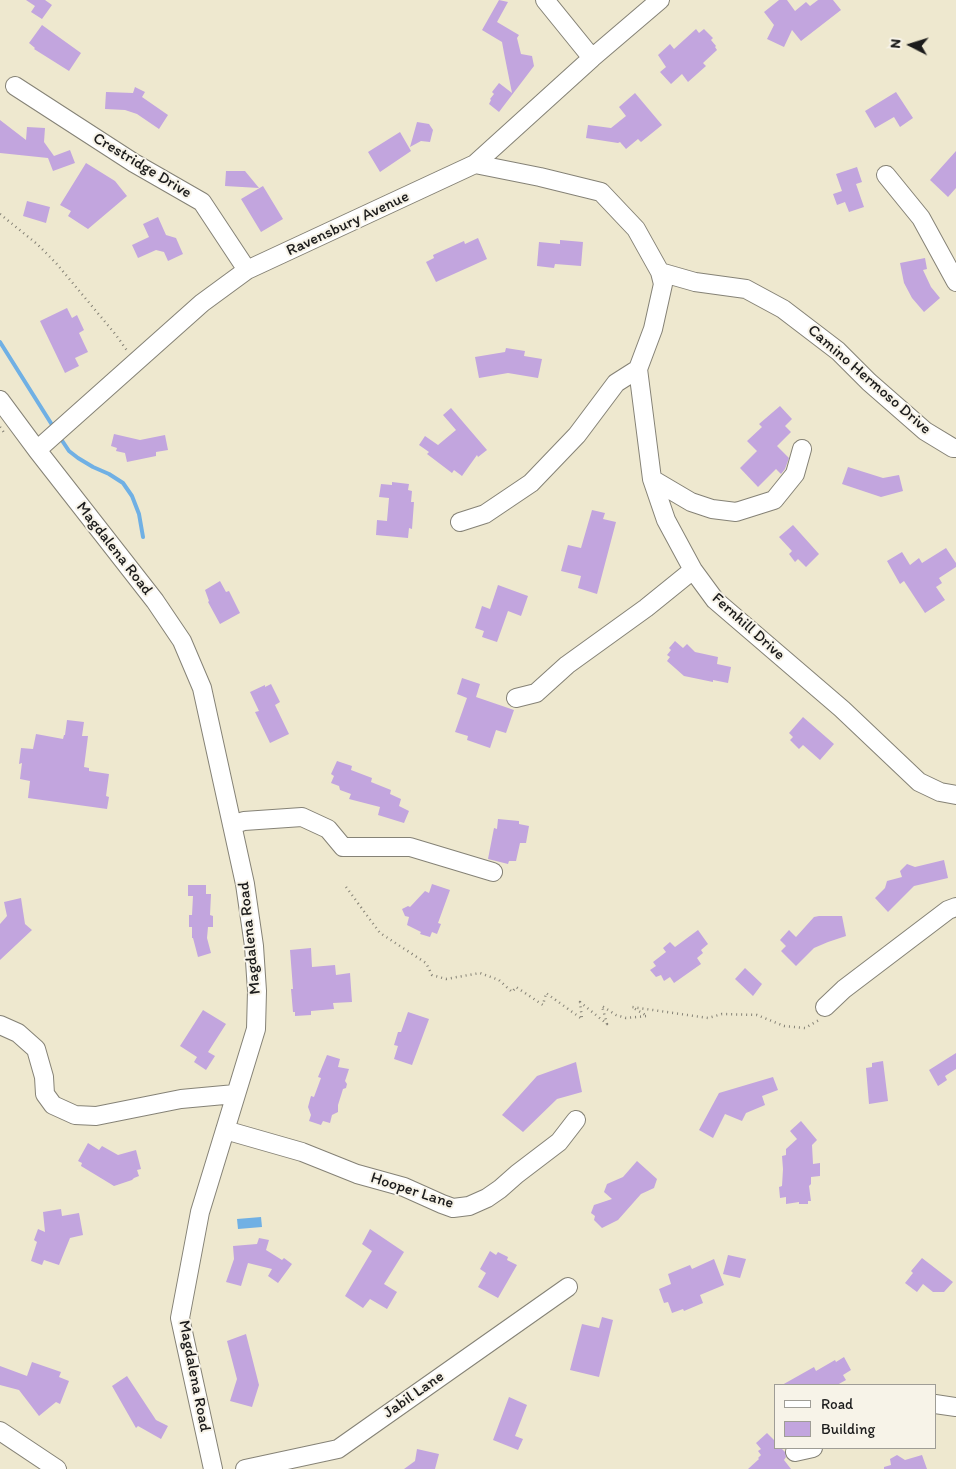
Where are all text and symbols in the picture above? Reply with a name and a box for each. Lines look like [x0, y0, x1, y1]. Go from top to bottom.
north arrow [886, 20, 936, 70]
text: N [887, 38, 904, 49]
street label: Crestridge Drive [89, 129, 195, 203]
street label: Ravensbury Avenue [284, 187, 412, 261]
street label: Camino Hermoso Drive [803, 321, 935, 439]
street label: Magdalena Road [72, 498, 156, 600]
street label: Fernhill Drive [708, 589, 788, 665]
street label: Magdalena Road [235, 881, 265, 995]
street label: Hooper Lane [368, 1169, 456, 1213]
street label: Magdalena Road [174, 1319, 214, 1433]
street label: Jabil Lane [380, 1367, 448, 1423]
legend [774, 1384, 936, 1449]
text: Road [821, 1395, 853, 1413]
text: Building [821, 1420, 875, 1438]

